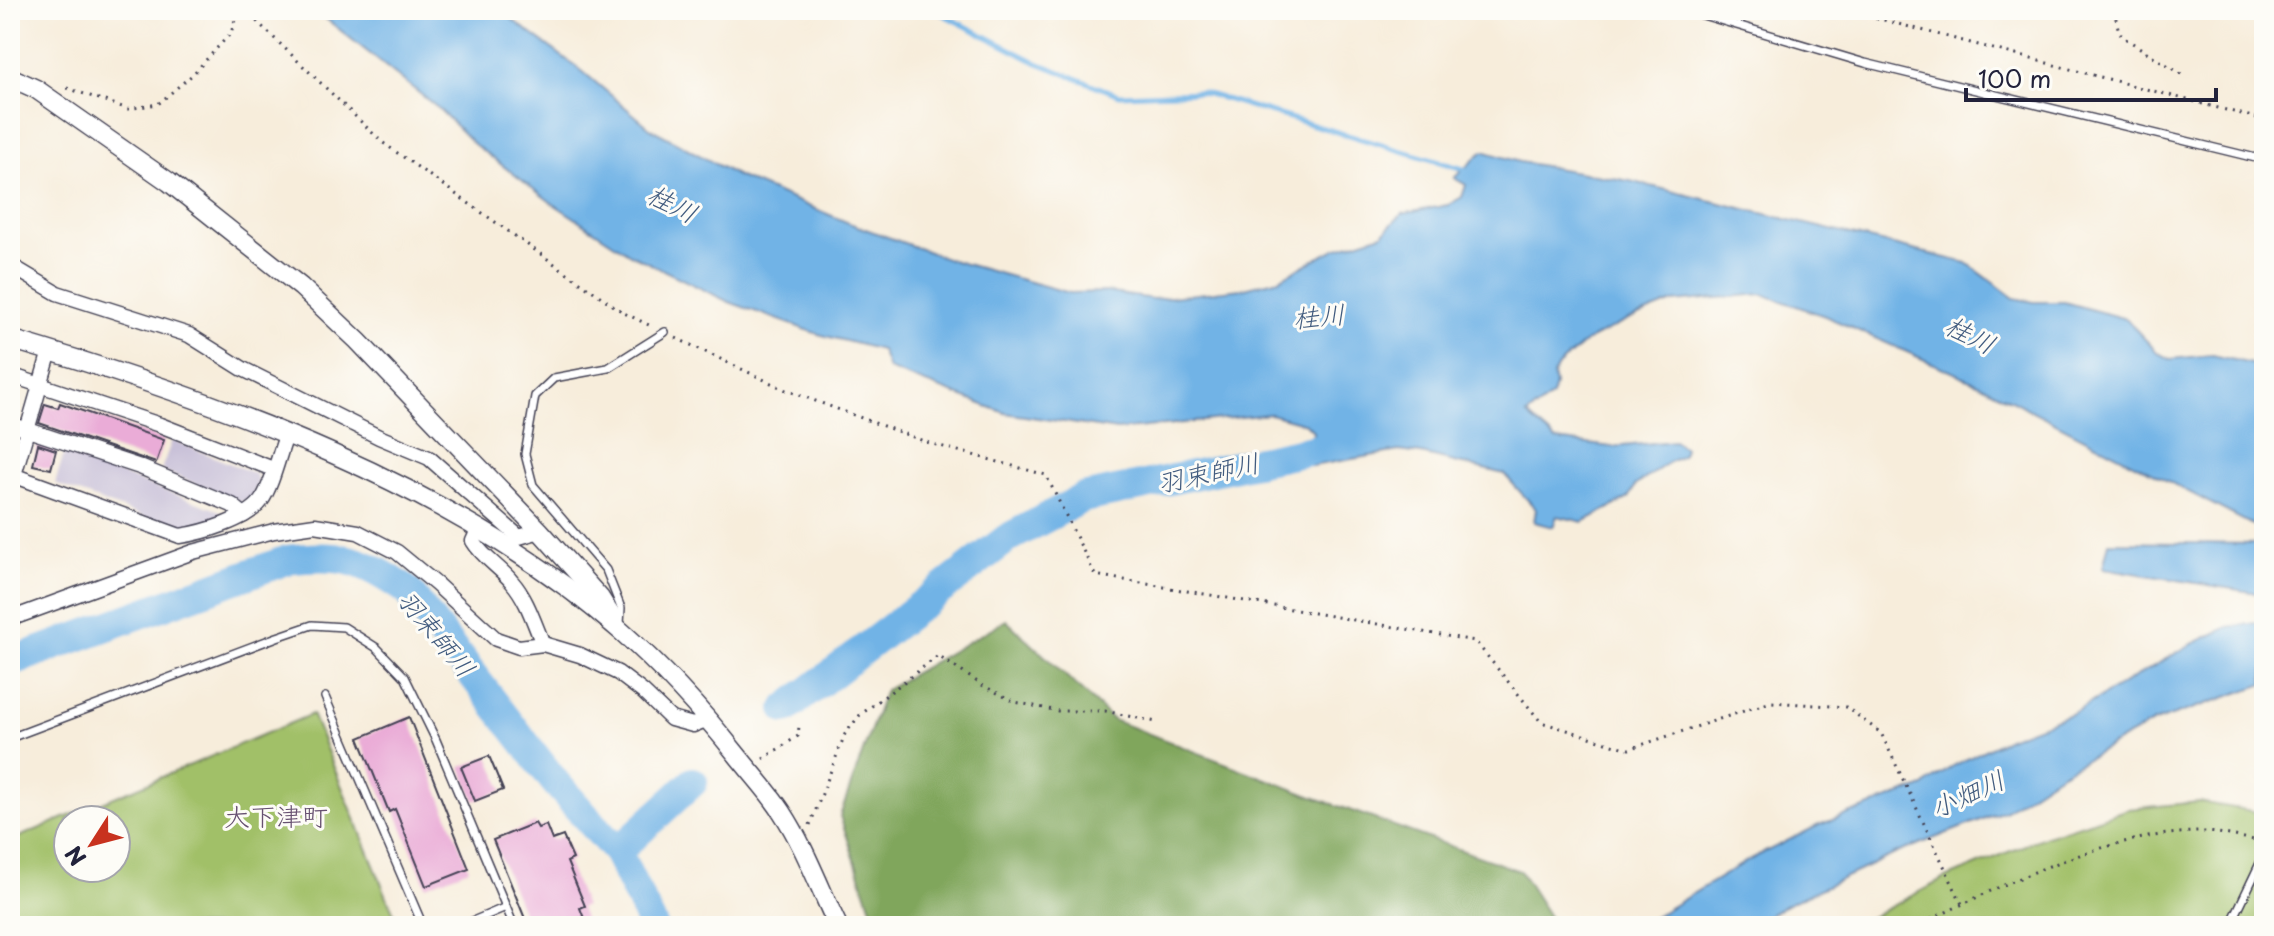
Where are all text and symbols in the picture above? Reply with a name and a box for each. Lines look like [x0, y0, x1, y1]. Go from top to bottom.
scale bar [1966, 52, 2216, 102]
text: 100 m [1978, 60, 2051, 96]
water label: 桂川 [641, 174, 705, 232]
water label: 桂川 [1291, 293, 1347, 337]
water label: 桂川 [1939, 305, 2003, 363]
water label: 羽束師川 [1153, 442, 1263, 502]
water label: 羽束師川 [389, 581, 485, 685]
water label: 小畑川 [1923, 759, 2011, 827]
district label: 大下津町 [224, 796, 328, 835]
north arrow [52, 804, 132, 884]
text: N [56, 840, 93, 873]

